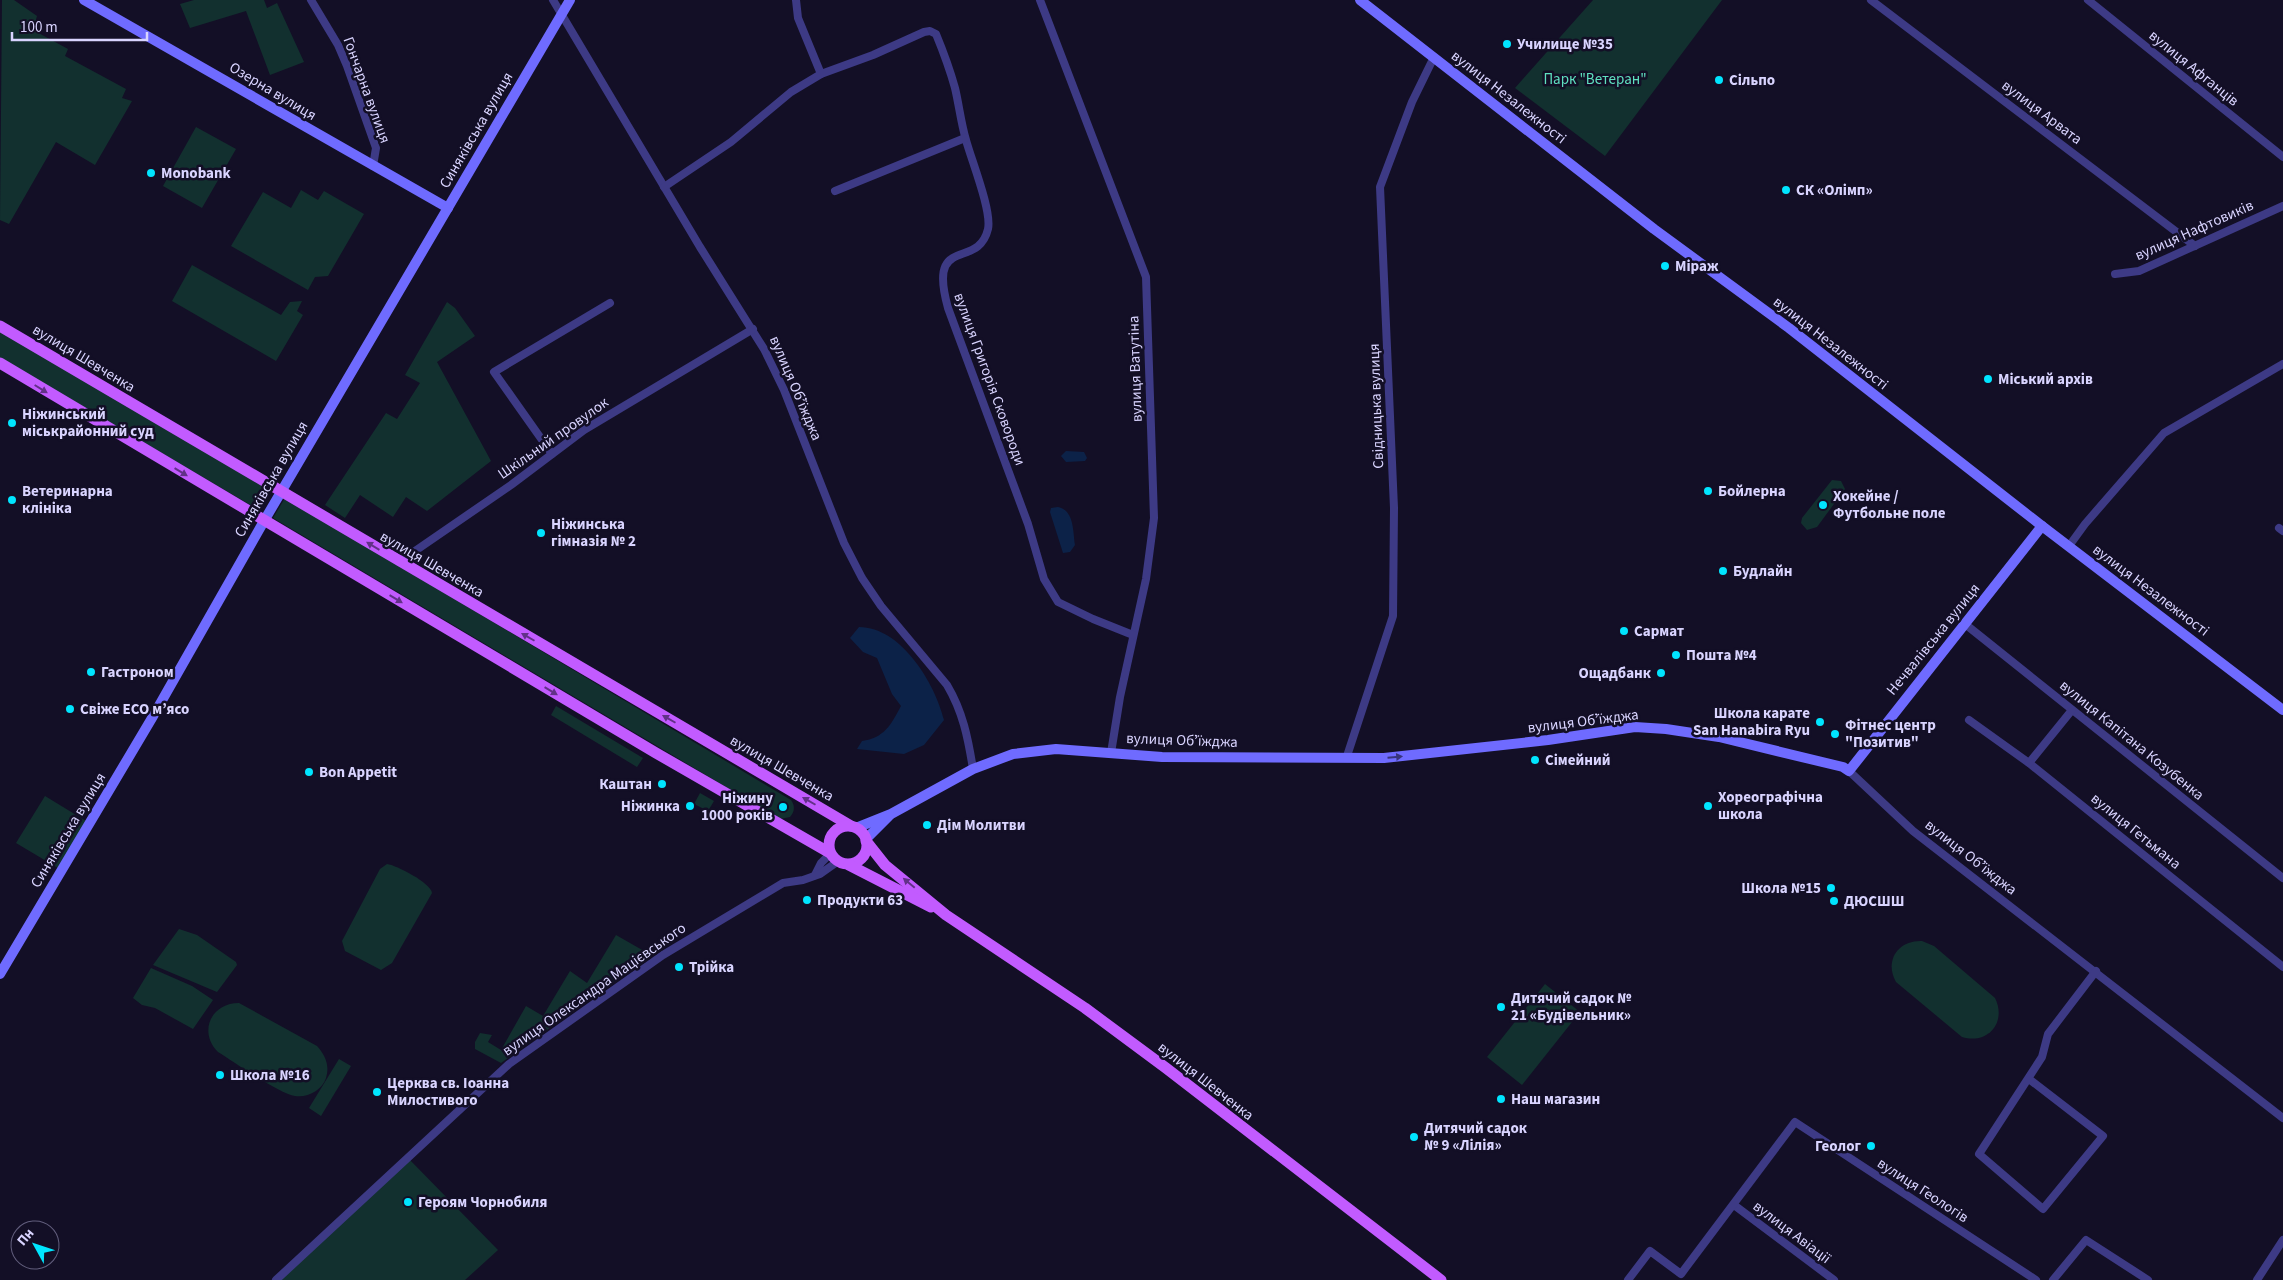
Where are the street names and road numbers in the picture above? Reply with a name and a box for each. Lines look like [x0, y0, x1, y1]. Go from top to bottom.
street label: вулиця Афганців [2144, 25, 2244, 112]
street label: Гончарна вулиця [338, 34, 396, 146]
street label: вулиця Незалежності [1447, 46, 1571, 149]
street label: Озерна вулиця [225, 57, 320, 126]
street label: Синяківська вулиця [435, 68, 518, 192]
street label: вулиця Арвата [1997, 75, 2086, 150]
street label: вулиця Нафтовиків [2132, 195, 2257, 266]
street label: вулиця Григорія Сковороди [948, 290, 1031, 468]
street label: вулиця Незалежності [1769, 292, 1893, 395]
street label: вулиця Ватутіна [1123, 315, 1148, 423]
street label: вулиця Шевченка [28, 319, 139, 397]
street label: вулиця Обʼїжджа [764, 333, 827, 444]
street label: Свідницька вулиця [1364, 343, 1389, 469]
street label: Шкільний провулок [494, 392, 613, 484]
street label: Синяківська вулиця [230, 417, 313, 541]
street label: вулиця Шевченка [376, 526, 487, 603]
street label: вулиця Незалежності [2088, 540, 2213, 641]
street label: Нечвалівська вулиця [1882, 579, 1985, 700]
street label: вулиця Капітана Козубенка [2055, 675, 2208, 805]
street label: вулиця Обʼїжджа [1526, 704, 1640, 739]
street label: вулиця Обʼїжджа [1126, 728, 1238, 753]
street label: вулиця Шевченка [726, 730, 837, 807]
street label: Синяківська вулиця [26, 769, 111, 892]
street label: вулиця Гетьмана [2086, 788, 2185, 874]
street label: вулиця Обʼїжджа [1920, 815, 2021, 900]
street label: вулиця Олександра Мацієвського [498, 918, 690, 1061]
street label: вулиця Шевченка [1153, 1037, 1258, 1126]
street label: вулиця Геологів [1873, 1153, 1973, 1228]
street label: вулиця Авіації [1748, 1196, 1835, 1269]

